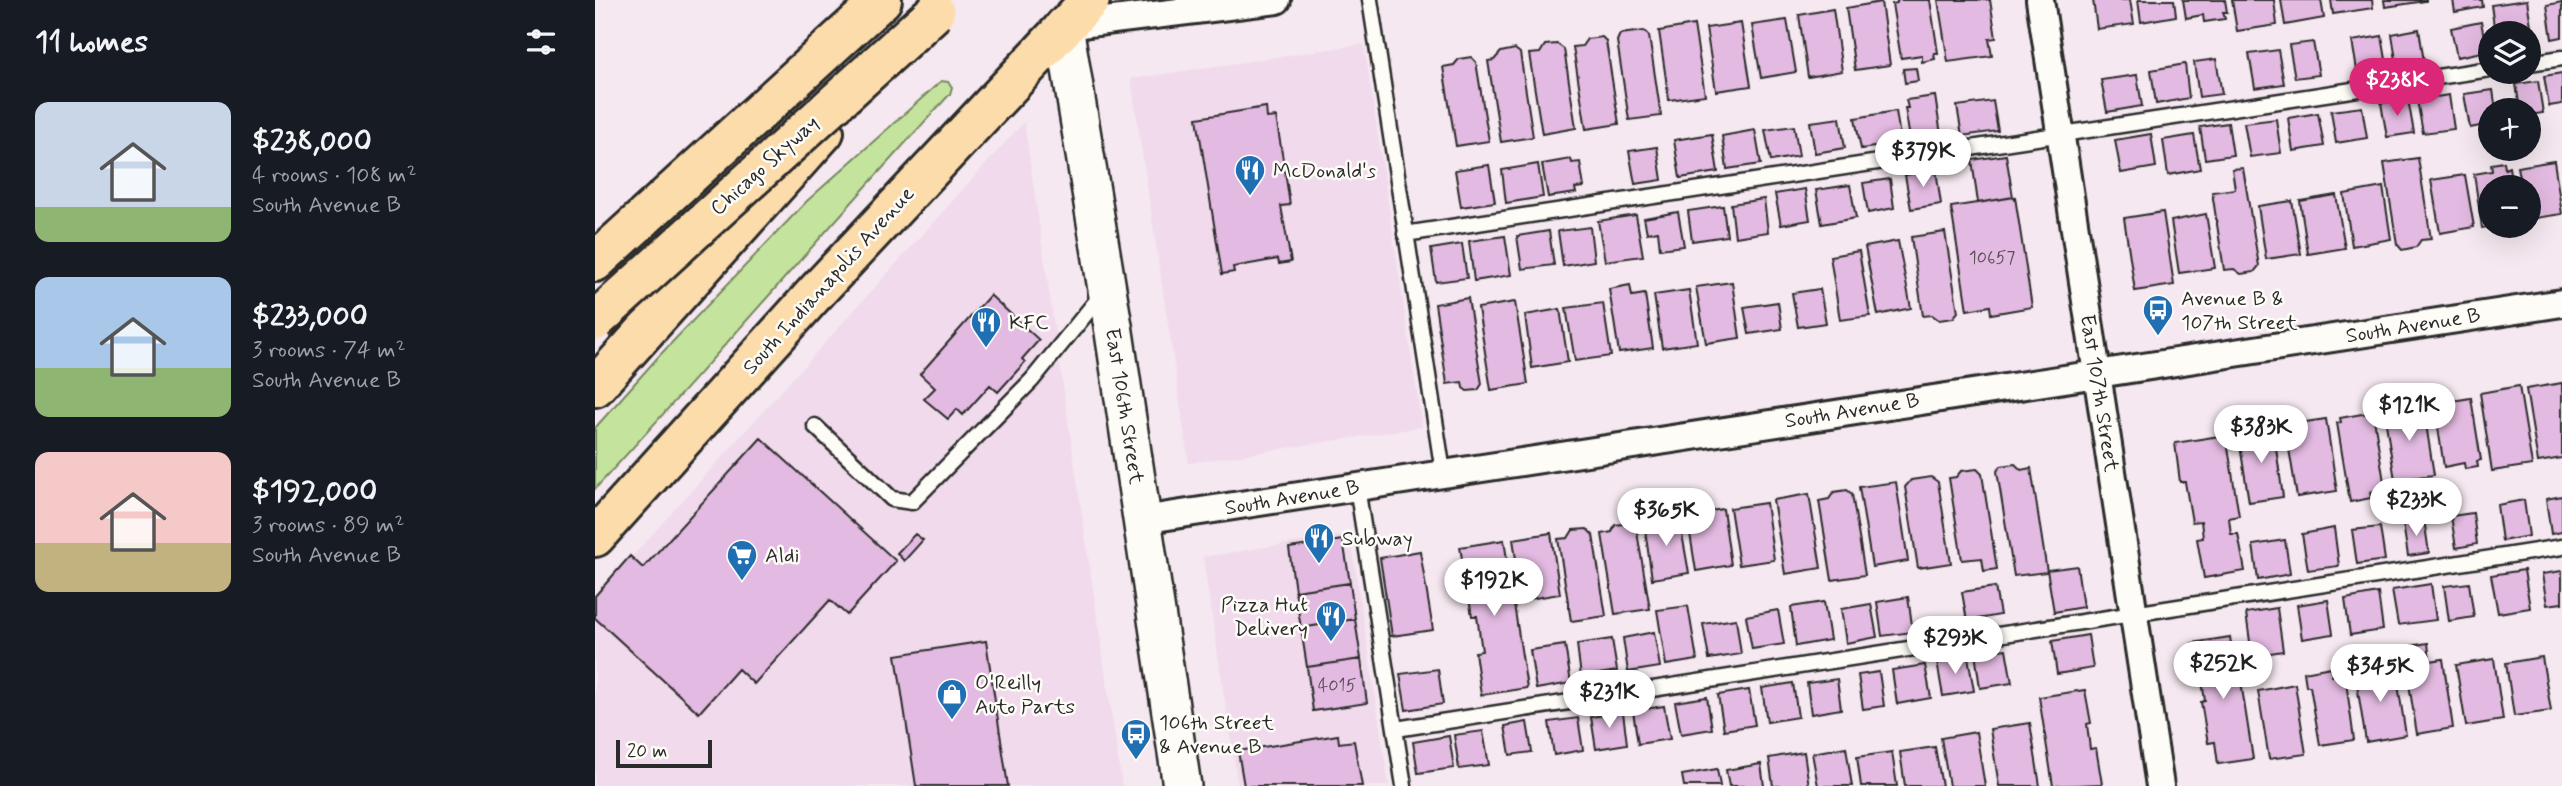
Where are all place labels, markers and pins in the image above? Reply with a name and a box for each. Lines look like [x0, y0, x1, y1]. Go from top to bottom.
pin: $238K [2348, 58, 2446, 118]
pin: $379K [1874, 130, 1972, 189]
restaurant icon: McDonald's [1233, 153, 1267, 197]
place label: McDonald's [1273, 157, 1376, 185]
place label: Avenue B & 107th Street [2181, 285, 2298, 337]
bus stop icon: Avenue B & 107th Street [2141, 293, 2175, 337]
restaurant icon: KFC [969, 305, 1003, 349]
place label: KFC [1009, 309, 1049, 337]
pin: $121K [2360, 384, 2458, 443]
pin: $383K [2212, 406, 2310, 465]
pin: $233K [2367, 478, 2465, 538]
pin: $365K [1617, 489, 1715, 548]
restaurant icon: Subway [1302, 521, 1336, 565]
place label: Subway [1342, 525, 1413, 553]
supermarket icon: Aldi [725, 538, 759, 582]
place label: Aldi [765, 542, 799, 570]
pin: $192K [1445, 558, 1543, 618]
place label: Pizza Hut Delivery [1221, 591, 1308, 643]
restaurant icon: Pizza Hut Delivery [1314, 599, 1348, 643]
pin: $293K [1906, 616, 2004, 676]
pin: $252K [2174, 642, 2272, 701]
pin: $345K [2331, 644, 2429, 704]
place label: O'Reilly Auto Parts [975, 669, 1075, 721]
pin: $231K [1560, 670, 1658, 730]
shop icon: O'Reilly Auto Parts [935, 677, 969, 721]
place label: 106th Street & Avenue B [1159, 709, 1274, 761]
bus stop icon: 106th Street & Avenue B [1119, 717, 1153, 761]

